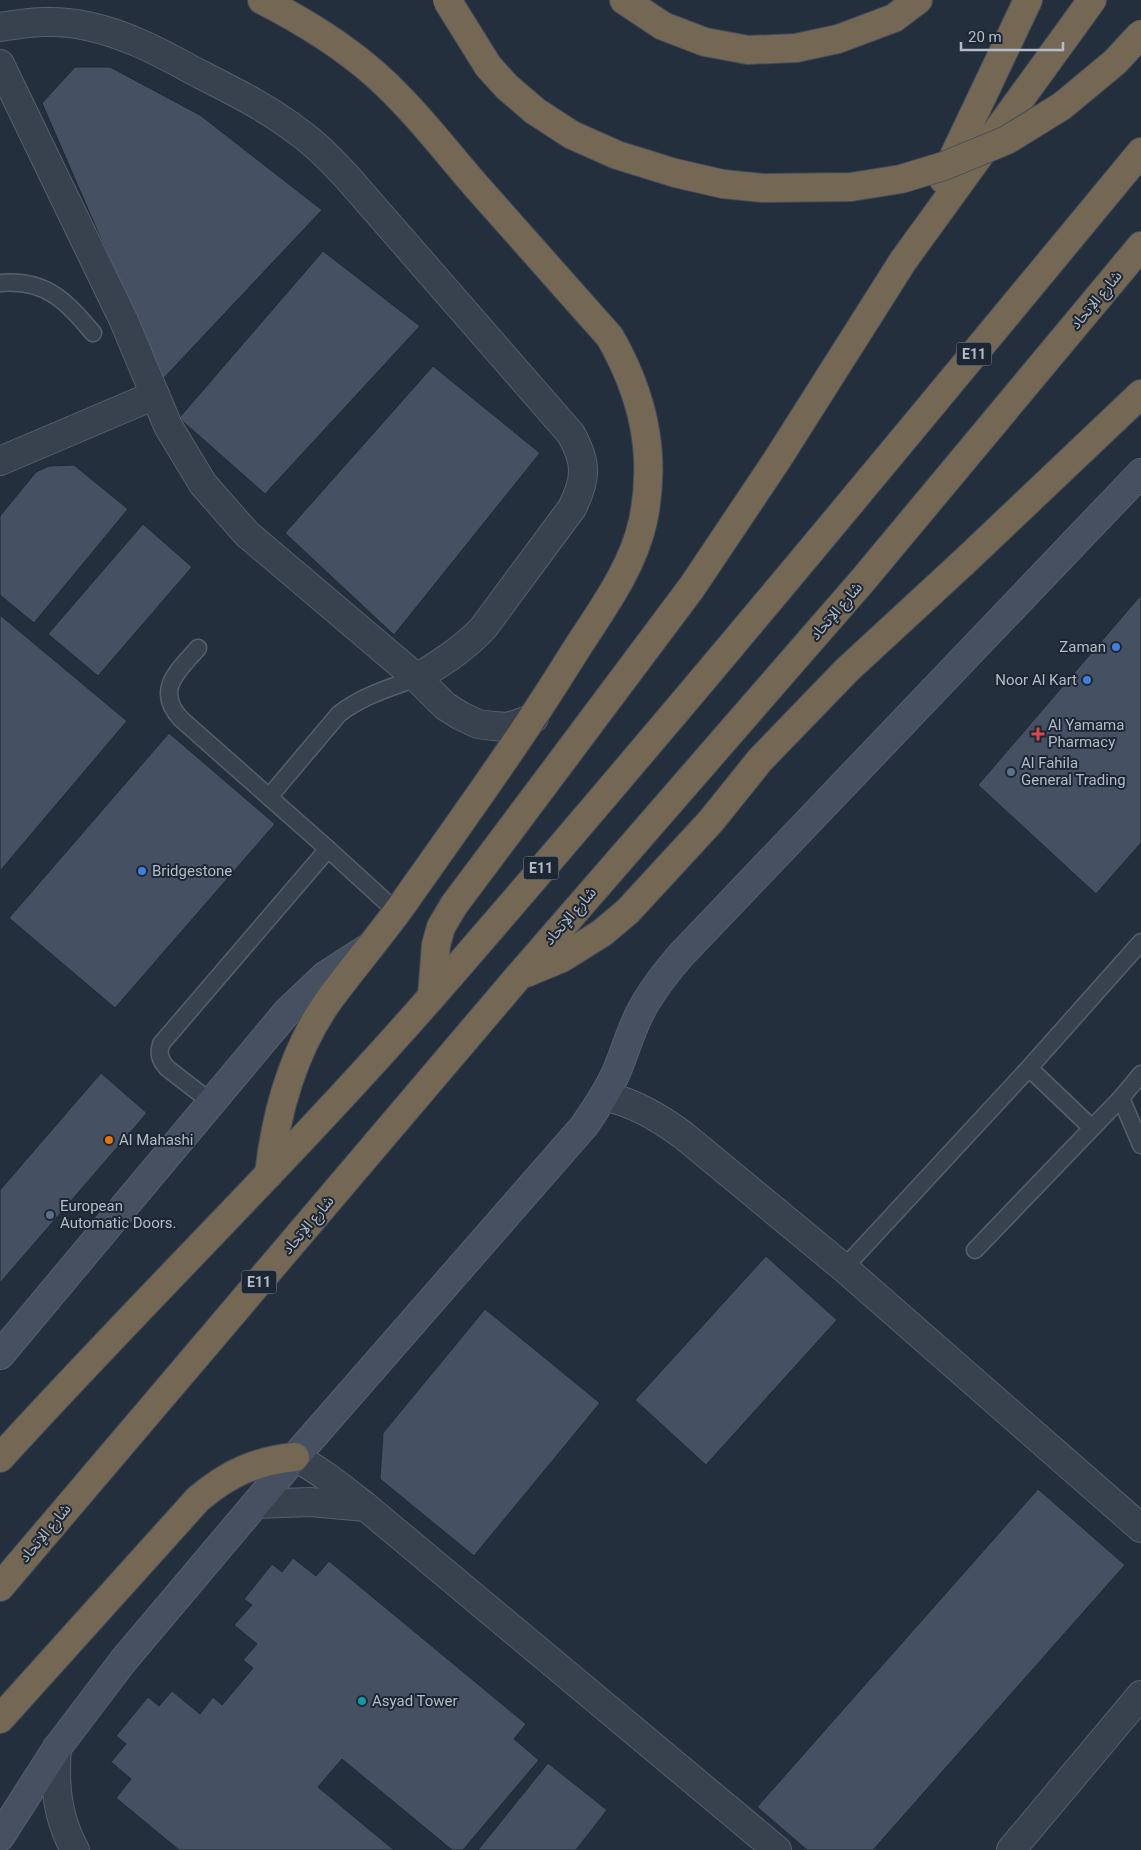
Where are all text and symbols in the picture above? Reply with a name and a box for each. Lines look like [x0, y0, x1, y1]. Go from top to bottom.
scale bar [961, 20, 1064, 52]
text: 20 m [968, 28, 1002, 46]
street label: شارع الإتحاد [1066, 267, 1128, 335]
road number: E11 [956, 342, 992, 366]
street label: شارع الإتحاد [806, 578, 868, 646]
place label: Zaman [1059, 638, 1106, 656]
marker: Zaman [1110, 641, 1122, 653]
place label: Noor Al Kart [995, 671, 1077, 689]
marker: Noor Al Kart [1081, 674, 1093, 686]
place label: Al Yamama Pharmacy [1048, 716, 1124, 751]
marker: Al Yamama Pharmacy [1032, 728, 1044, 740]
place label: Al Fahila General Trading [1021, 754, 1126, 789]
marker: Al Fahila General Trading [1005, 766, 1017, 778]
road number: E11 [524, 856, 558, 880]
place label: Bridgestone [152, 862, 232, 880]
marker: Bridgestone [136, 865, 148, 877]
street label: شارع الإتحاد [540, 883, 602, 951]
place label: Al Mahashi [119, 1131, 193, 1149]
marker: Al Mahashi [103, 1134, 115, 1146]
street label: شارع الإتحاد [278, 1192, 340, 1260]
place label: European Automatic Doors. [60, 1197, 176, 1232]
marker: European Automatic Doors. [44, 1209, 56, 1221]
road number: E11 [242, 1270, 276, 1294]
street label: شارع الإتحاد [15, 1500, 77, 1568]
place label: Asyad Tower [372, 1692, 458, 1710]
marker: Asyad Tower [356, 1695, 368, 1707]

